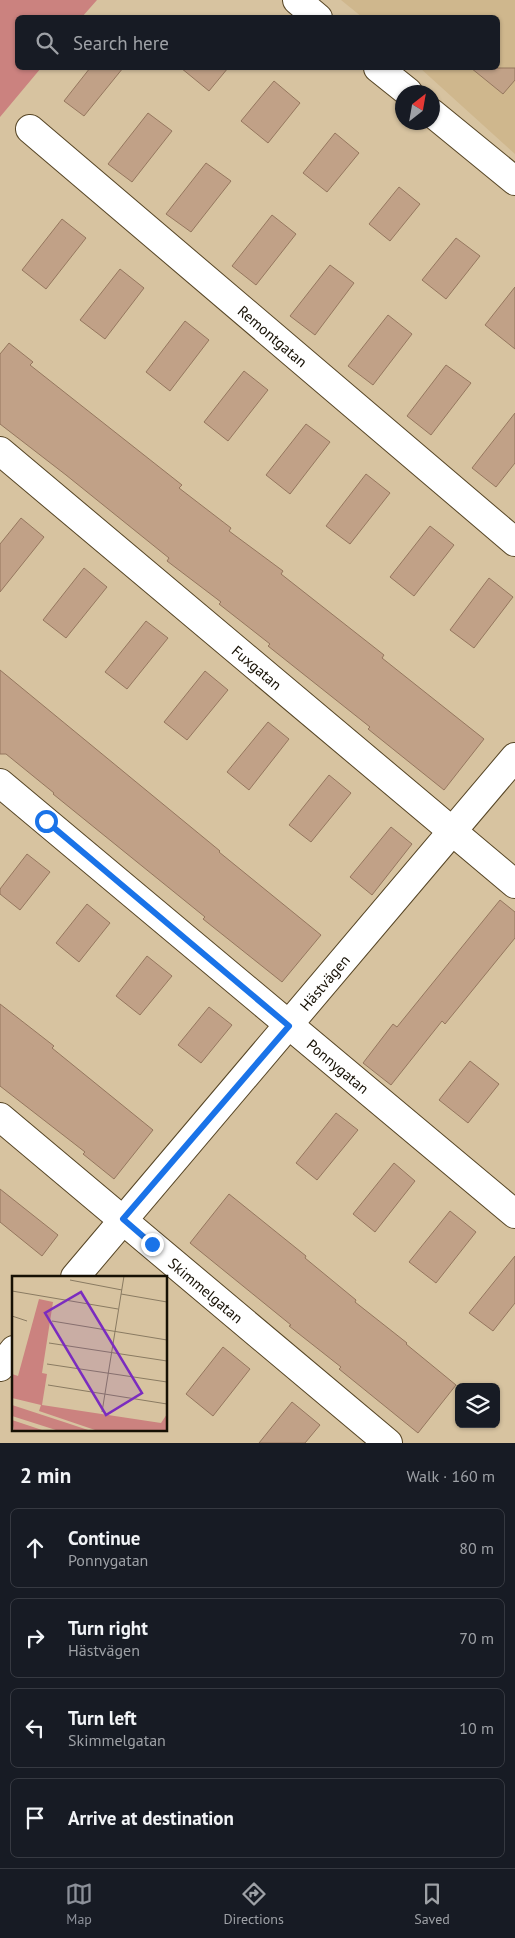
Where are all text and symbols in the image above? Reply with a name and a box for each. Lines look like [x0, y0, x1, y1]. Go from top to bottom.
search box [15, 15, 500, 70]
icon: search [33, 29, 61, 57]
text: Search here [73, 31, 169, 55]
north arrow [395, 85, 440, 130]
street label: Remontgatan [234, 301, 312, 371]
street label: Fuxgatan [228, 641, 286, 694]
route start [35, 810, 58, 833]
street label: Hästvägen [295, 950, 353, 1014]
street label: Ponnygatan [303, 1035, 373, 1098]
route end [141, 1233, 164, 1256]
street label: Skimmelgatan [165, 1253, 247, 1327]
inset map [12, 1276, 168, 1430]
map controls [455, 1383, 500, 1428]
button: layers [455, 1383, 500, 1428]
text: 2 min [20, 1462, 71, 1489]
text: Walk · 160 m [406, 1466, 495, 1486]
text: Continue [68, 1526, 140, 1550]
icon: ahead [21, 1534, 49, 1562]
text: 80 m [459, 1538, 494, 1558]
text: Ponnygatan [68, 1550, 148, 1570]
text: Turn right [68, 1616, 148, 1640]
icon: right [21, 1624, 49, 1652]
text: 70 m [459, 1628, 494, 1648]
text: Hästvägen [68, 1640, 140, 1660]
text: Turn left [68, 1706, 137, 1730]
icon: left [21, 1714, 49, 1742]
text: 10 m [459, 1718, 494, 1738]
text: Skimmelgatan [68, 1730, 166, 1750]
icon: arrive [21, 1804, 49, 1832]
text: Arrive at destination [68, 1806, 234, 1830]
tab: Map [65, 1880, 93, 1928]
tab: Directions [223, 1880, 284, 1928]
tab: Saved [414, 1880, 450, 1928]

